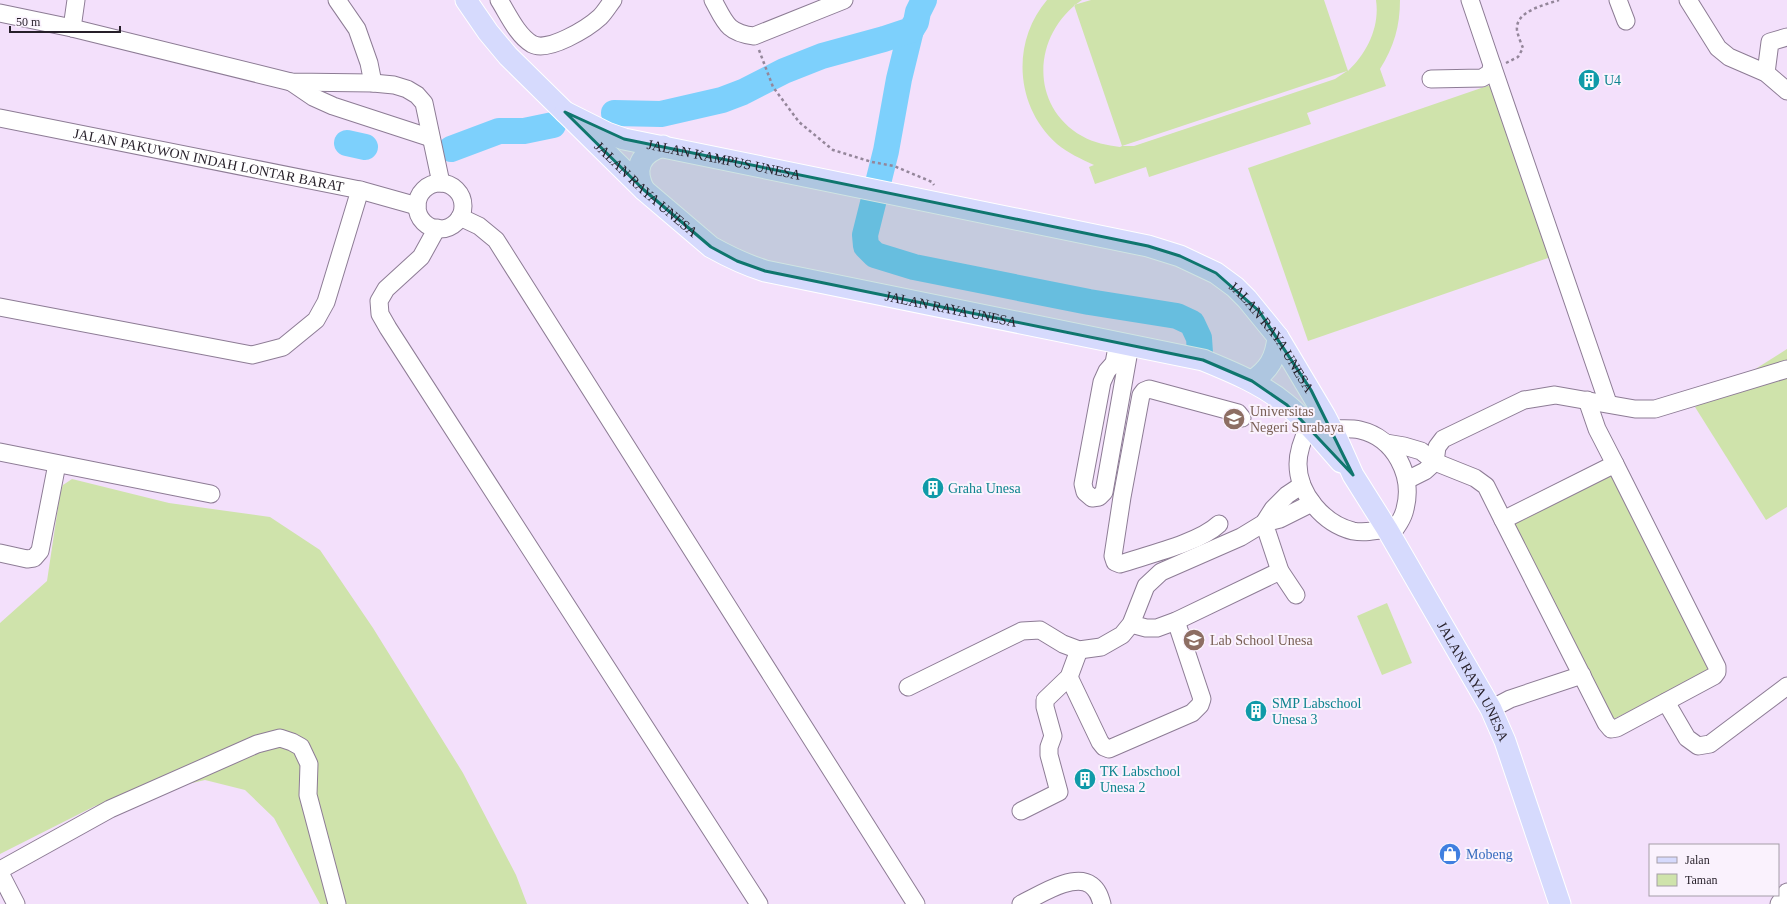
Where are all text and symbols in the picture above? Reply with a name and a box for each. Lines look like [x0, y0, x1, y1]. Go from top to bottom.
scale bar [10, 8, 120, 34]
text: 50 m [16, 15, 41, 29]
building icon: U4 [1576, 67, 1602, 93]
place label: U4 [1604, 73, 1621, 88]
street label: JALAN PAKUWON INDAH LONTAR BARAT [72, 126, 346, 195]
street label: JALAN KAMPUS UNESA [646, 137, 803, 183]
street label: JALAN RAYA UNESA [591, 139, 701, 241]
street label: JALAN RAYA UNESA [1226, 278, 1317, 396]
street label: JALAN RAYA UNESA [884, 289, 1019, 330]
place label: Universitas Negeri Surabaya [1250, 404, 1344, 435]
school or university icon: Universitas Negeri Surabaya [1221, 406, 1247, 432]
building icon: Graha Unesa [920, 475, 946, 501]
place label: Graha Unesa [948, 481, 1021, 496]
street label: JALAN RAYA UNESA [1434, 619, 1512, 745]
school or university icon: Lab School Unesa [1181, 627, 1207, 653]
place label: Lab School Unesa [1210, 633, 1313, 648]
place label: SMP Labschool Unesa 3 [1272, 696, 1361, 727]
building icon: SMP Labschool Unesa 3 [1243, 698, 1269, 724]
place label: TK Labschool Unesa 2 [1100, 764, 1181, 795]
building icon: TK Labschool Unesa 2 [1072, 766, 1098, 792]
shop icon: Mobeng [1437, 841, 1463, 867]
legend [1649, 844, 1779, 896]
place label: Mobeng [1466, 847, 1513, 862]
text: Jalan [1685, 853, 1710, 867]
text: Taman [1685, 873, 1717, 887]

